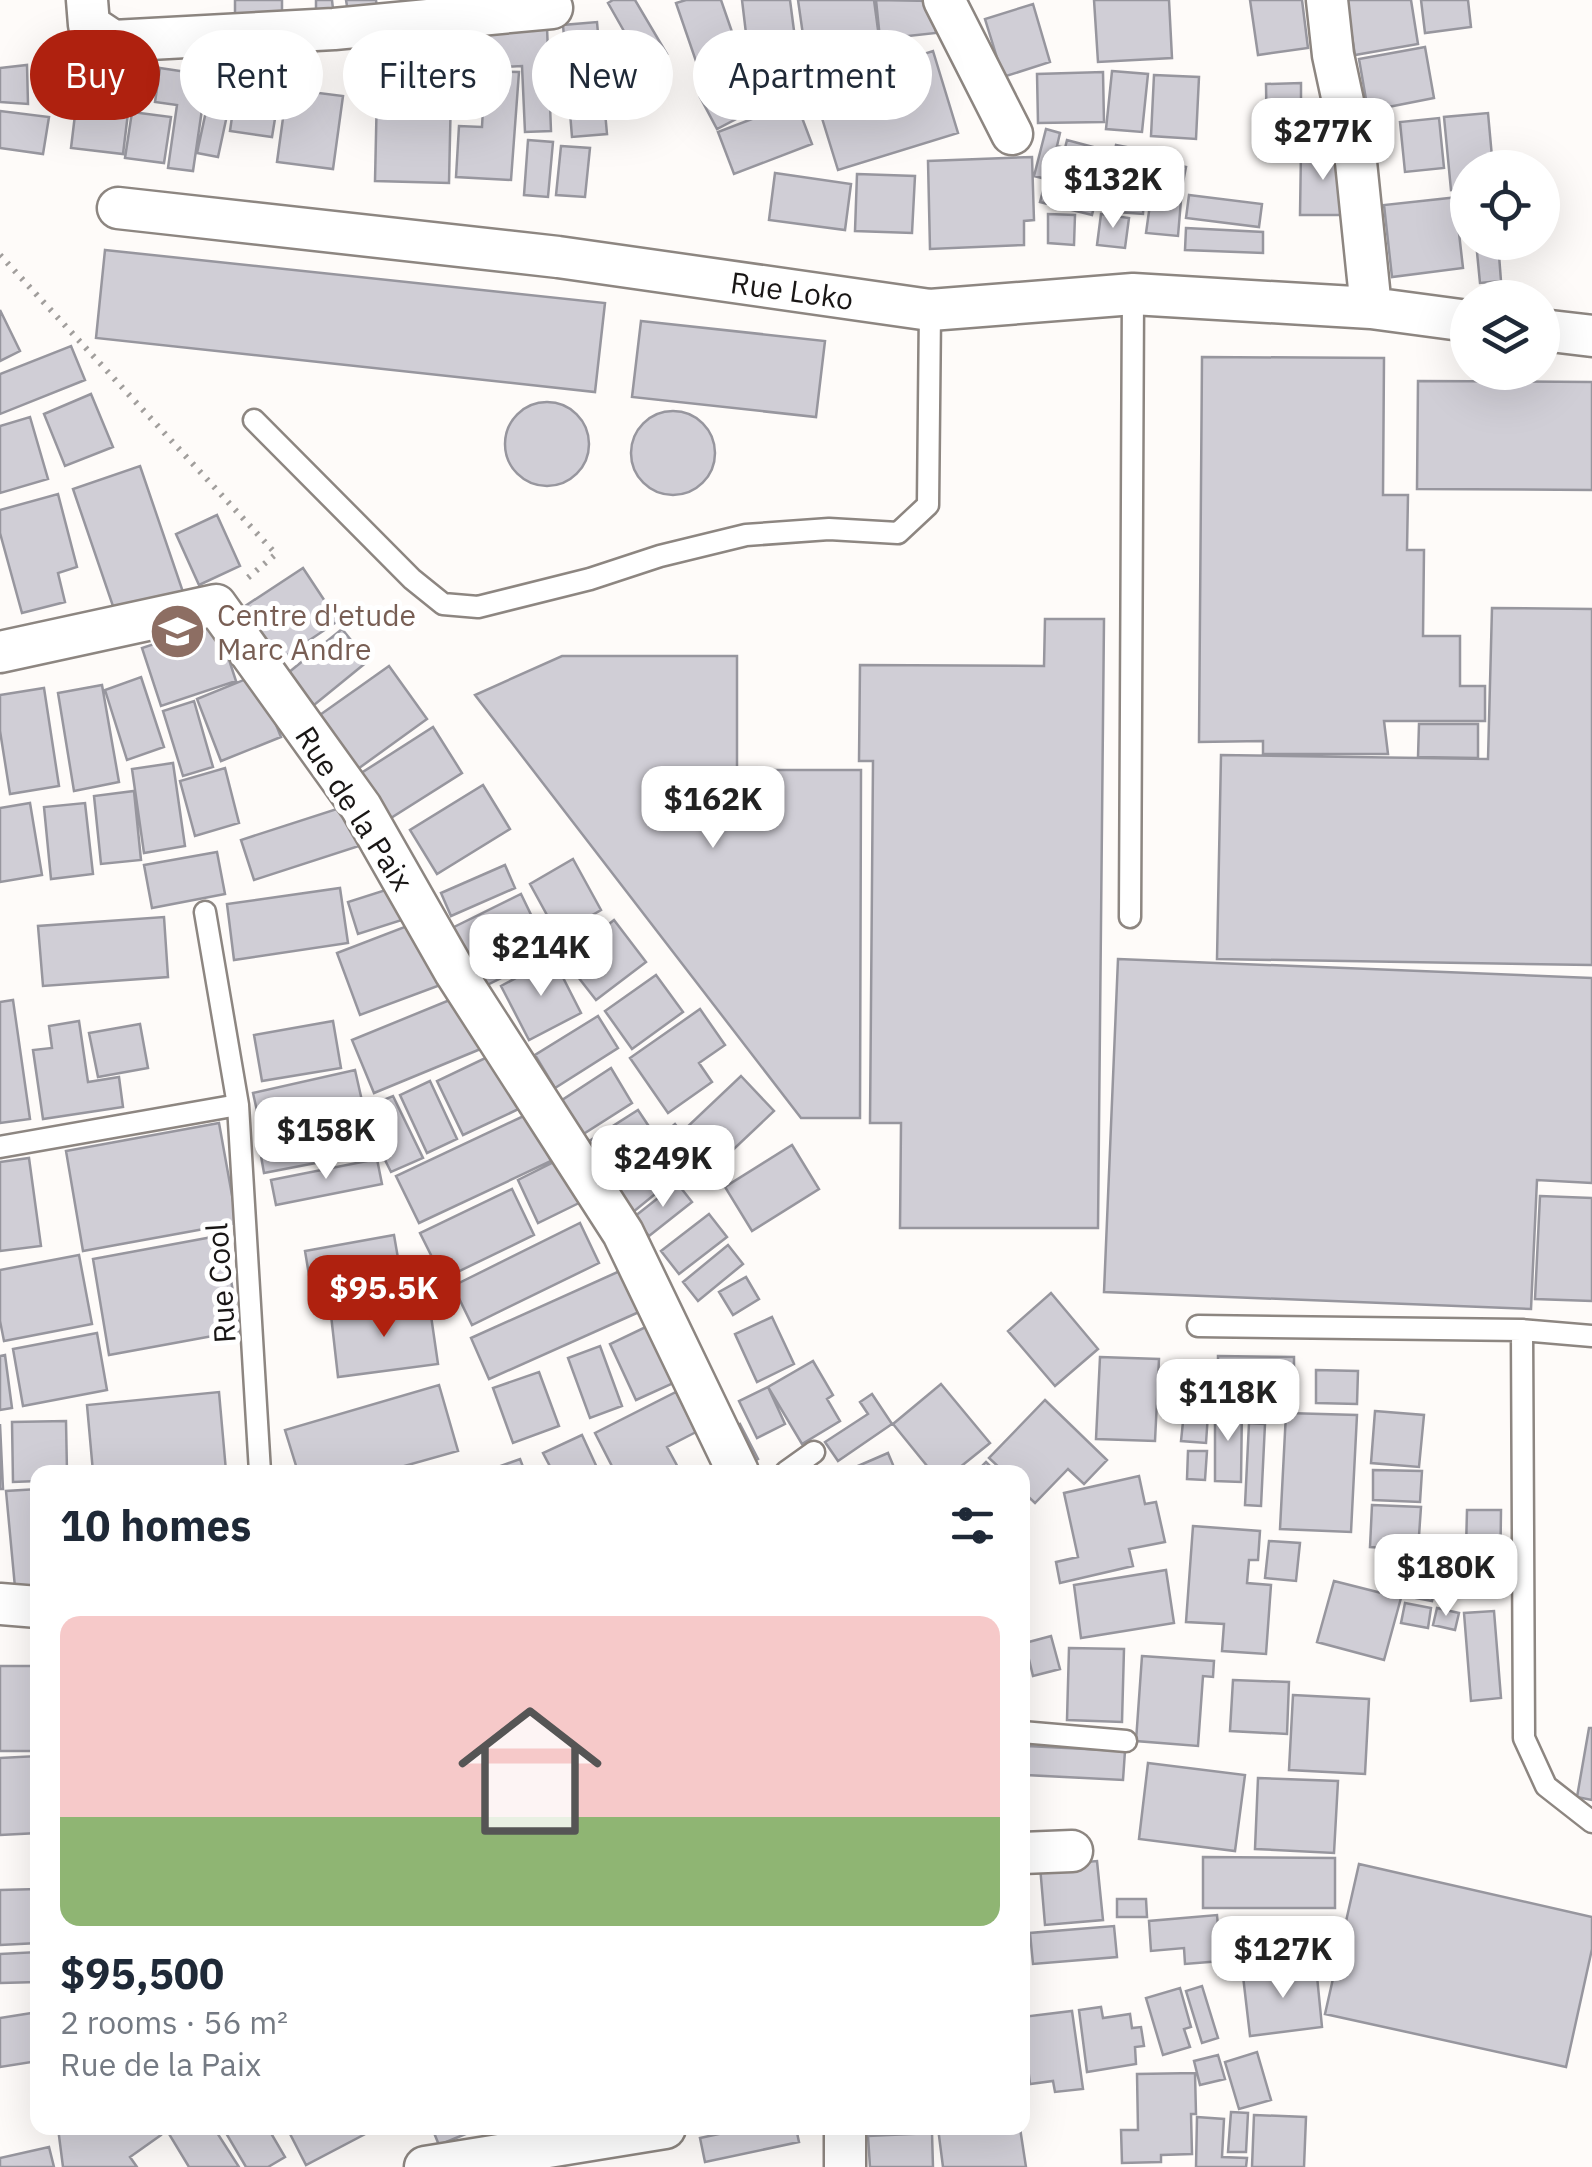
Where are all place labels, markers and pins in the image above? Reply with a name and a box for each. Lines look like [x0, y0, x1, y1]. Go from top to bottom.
pin: $277K [1253, 98, 1393, 183]
pin: $132K [1043, 146, 1183, 231]
place label: Centre d'etude Marc Andre [217, 595, 416, 668]
school or university icon: Centre d'etude Marc Andre [148, 601, 208, 661]
pin: $162K [643, 766, 783, 851]
pin: $214K [471, 914, 611, 999]
pin: $158K [256, 1097, 396, 1182]
pin: $249K [593, 1125, 733, 1210]
pin: $95.5K [303, 1255, 465, 1340]
pin: $118K [1158, 1359, 1298, 1444]
pin: $180K [1376, 1534, 1516, 1619]
pin: $127K [1213, 1916, 1353, 2001]

